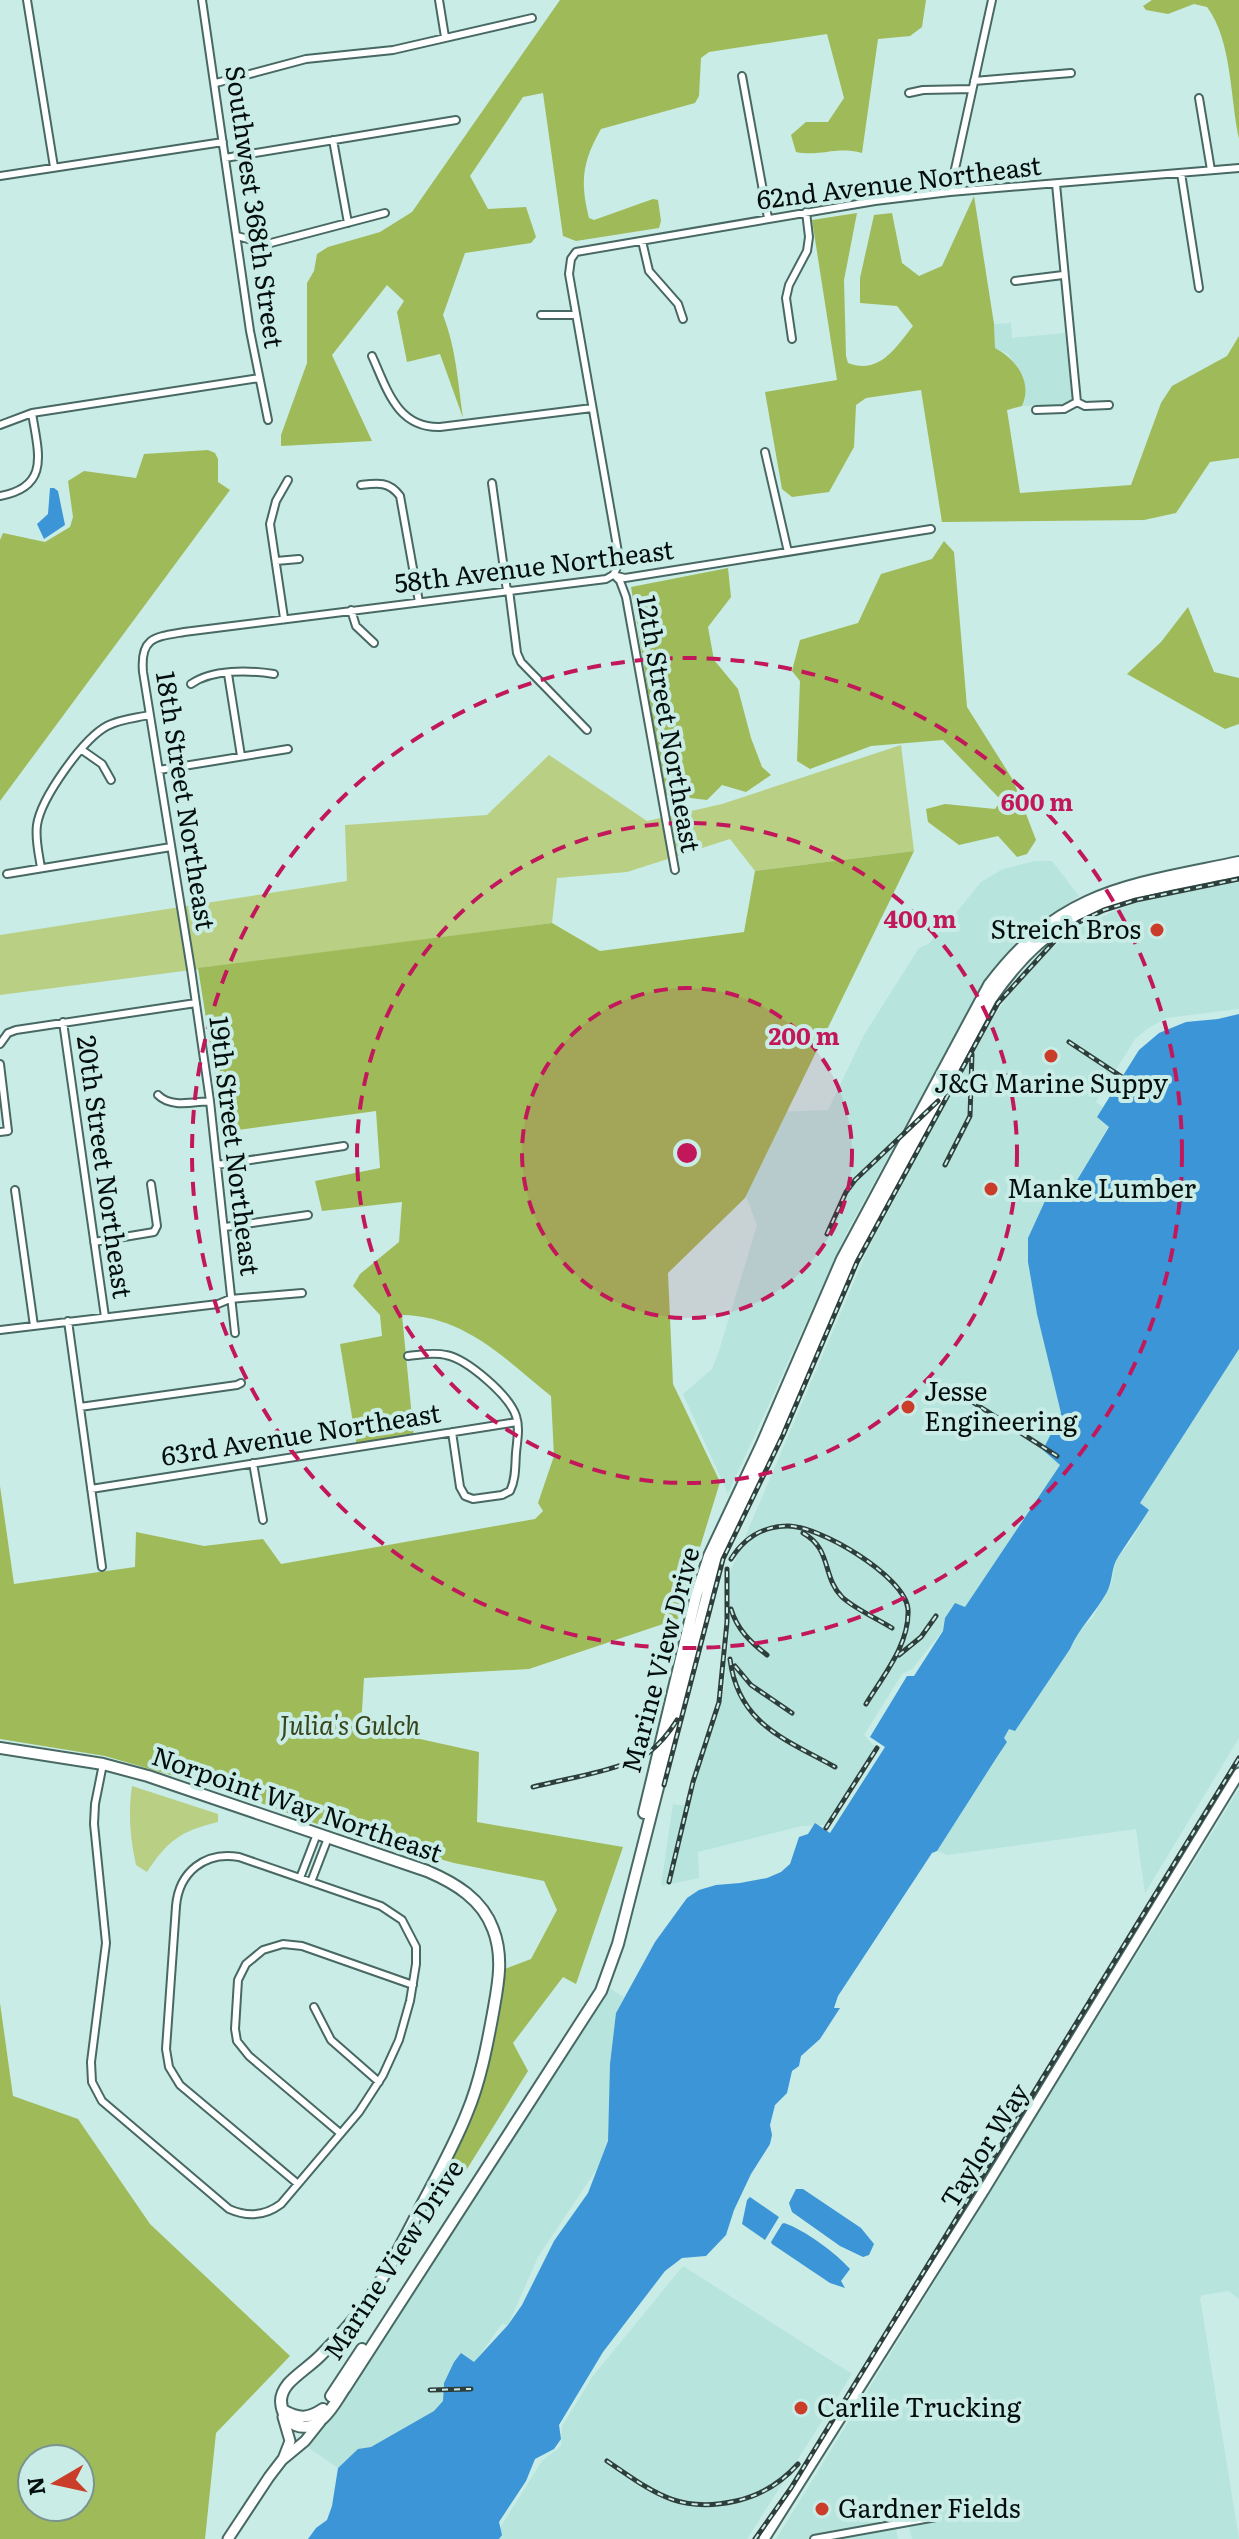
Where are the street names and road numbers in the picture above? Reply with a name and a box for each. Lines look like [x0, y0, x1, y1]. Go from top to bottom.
street label: Southwest 368th Street [217, 63, 296, 351]
street label: 62nd Avenue Northeast [754, 144, 1044, 217]
street label: 58th Avenue Northeast [392, 528, 676, 601]
street label: 12th Street Northeast [629, 592, 712, 856]
street label: 18th Street Northeast [148, 668, 227, 933]
street label: 19th Street Northeast [201, 1014, 272, 1278]
street label: 20th Street Northeast [69, 1033, 144, 1301]
street label: 63rd Avenue Northeast [158, 1391, 443, 1474]
street label: Marine View Drive [610, 1542, 708, 1777]
street label: Norpoint Way Northeast [147, 1735, 449, 1871]
street label: Taylor Way [929, 2075, 1037, 2215]
street label: Marine View Drive [312, 2150, 472, 2367]

